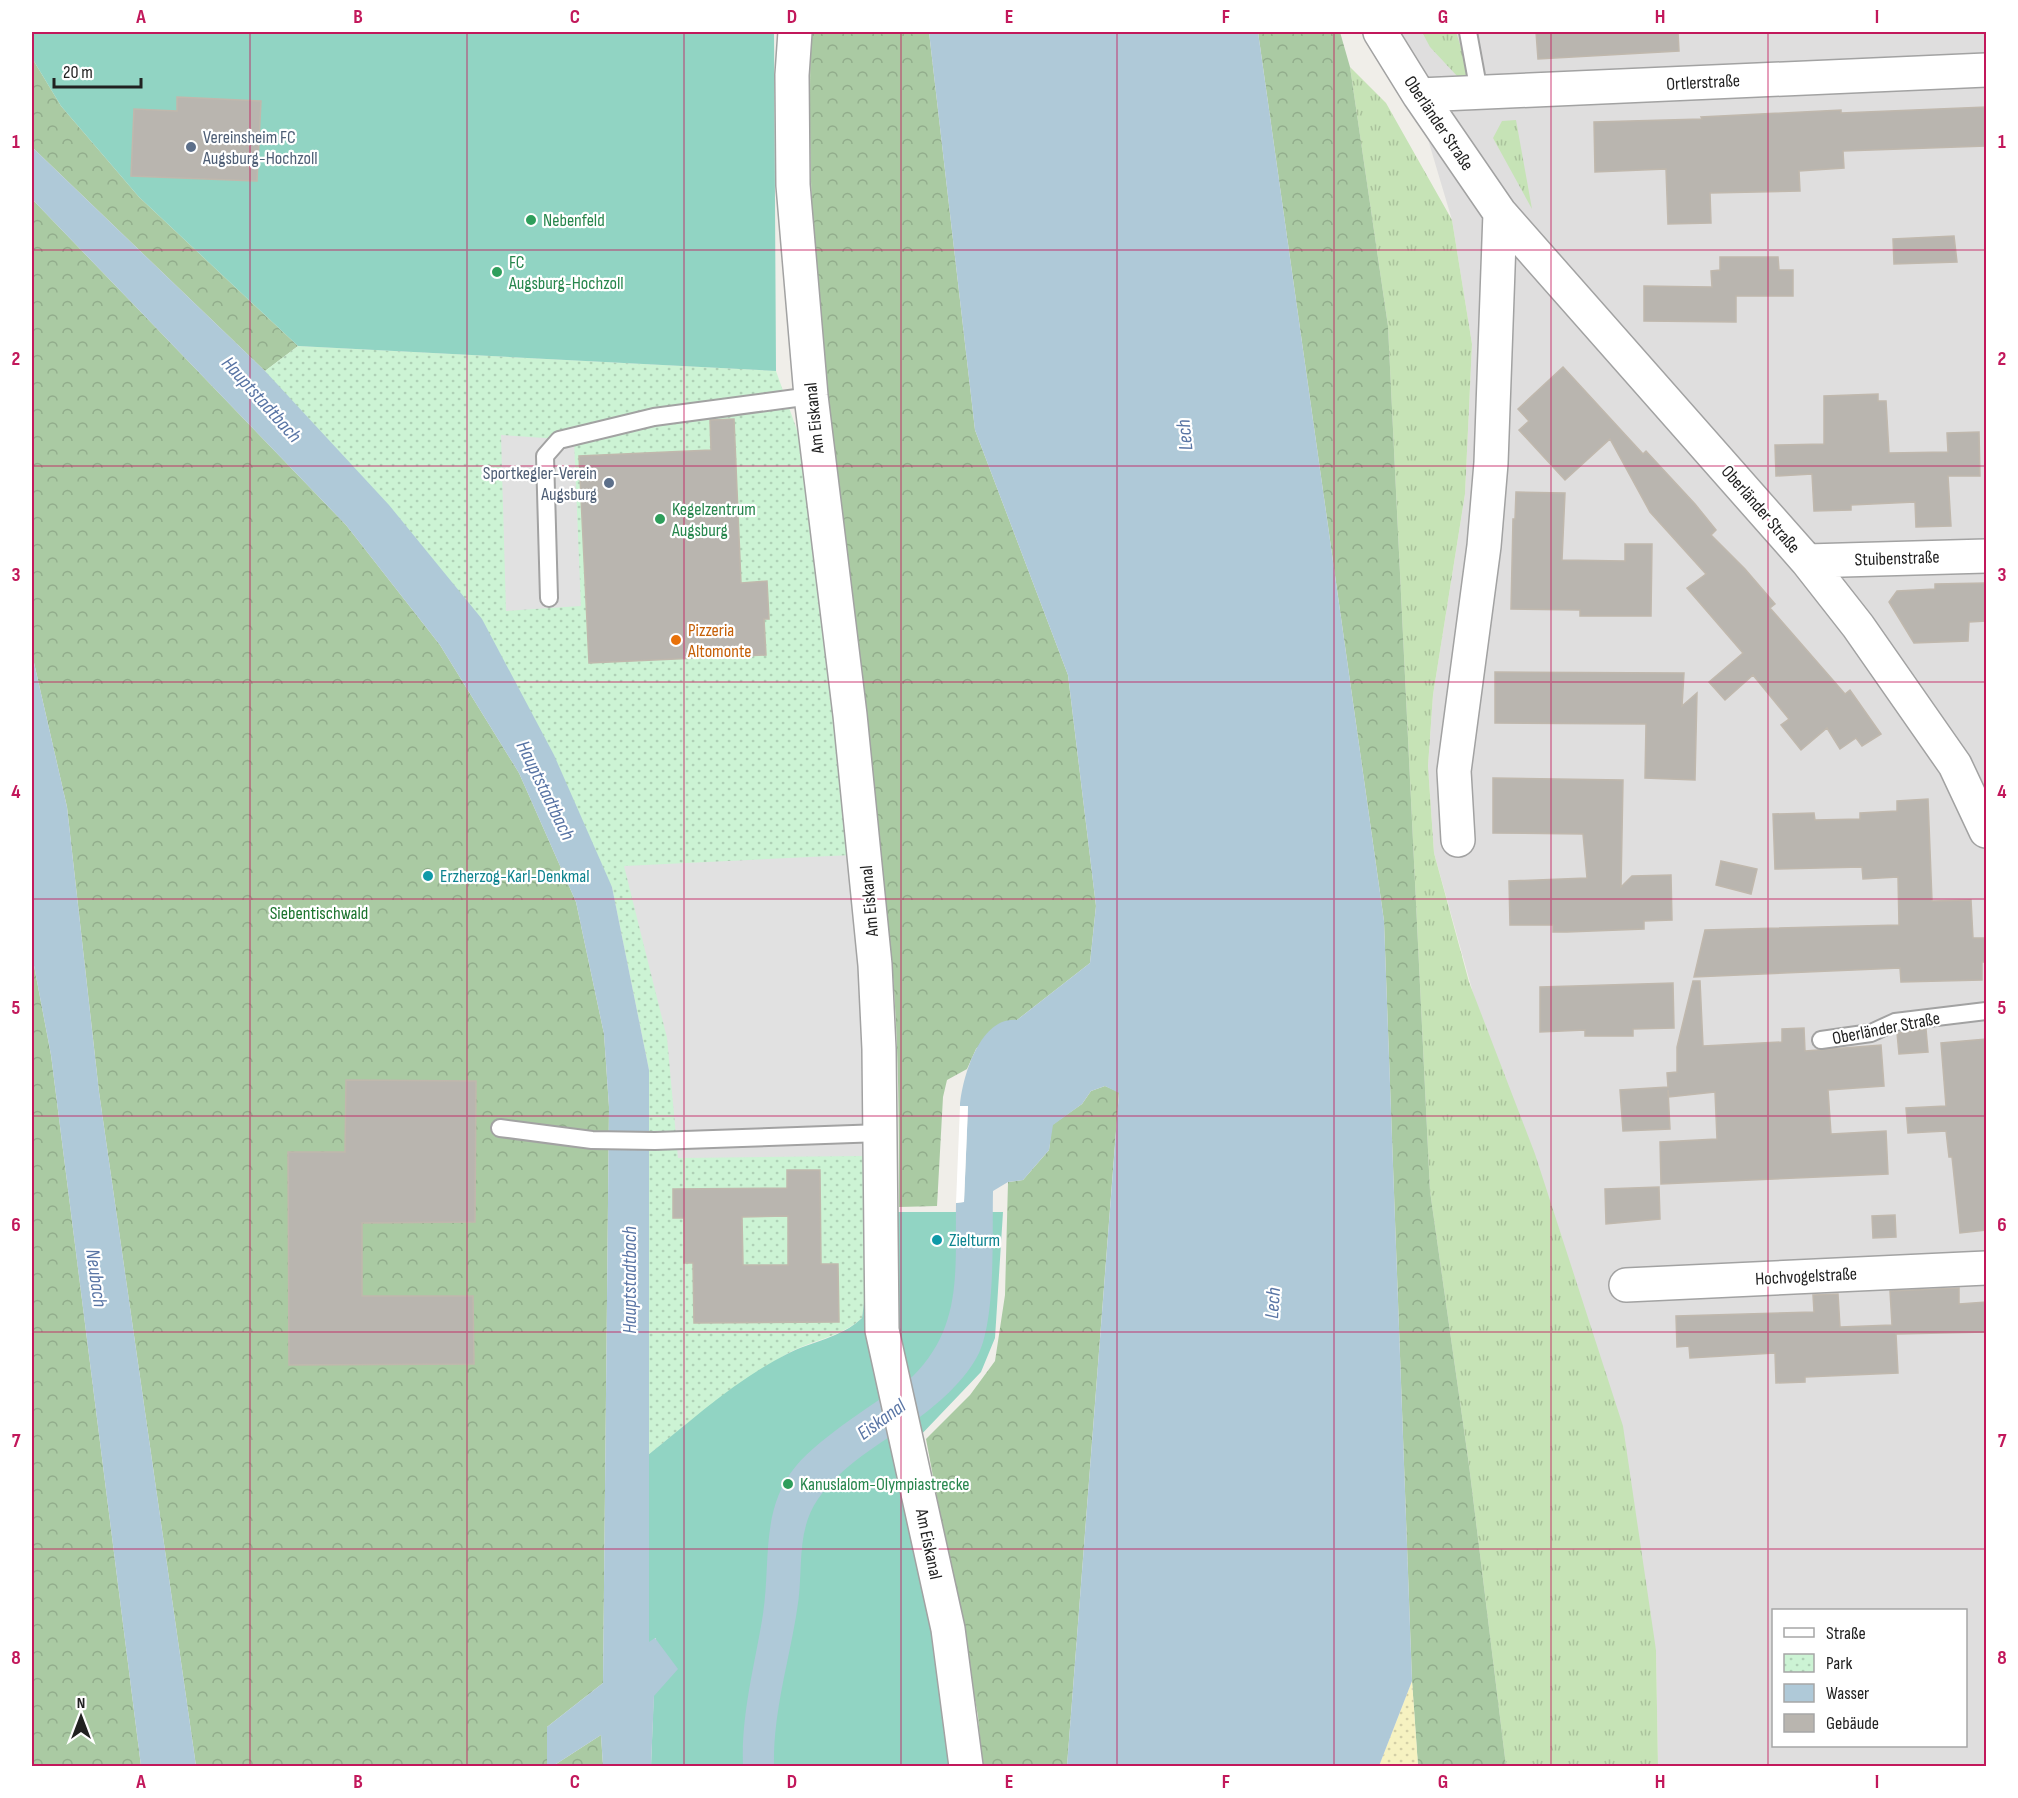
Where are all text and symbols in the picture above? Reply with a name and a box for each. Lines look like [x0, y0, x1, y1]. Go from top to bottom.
text: A [135, 5, 146, 29]
text: B [353, 5, 363, 29]
text: C [570, 5, 580, 29]
text: D [787, 5, 797, 29]
text: E [1005, 5, 1013, 29]
text: F [1222, 5, 1230, 29]
text: G [1438, 5, 1448, 29]
text: H [1655, 5, 1665, 29]
text: I [1875, 5, 1879, 29]
scale bar [54, 51, 141, 89]
text: 20 m [63, 62, 93, 83]
street label: Ortlerstraße [1666, 70, 1740, 95]
street label: Oberländer Straße [1399, 72, 1478, 174]
place label: Vereinsheim FC Augsburg-Hochzoll [202, 127, 318, 169]
text: 1 [12, 130, 20, 154]
text: 1 [1998, 130, 2006, 154]
marker: Vereinsheim FC Augsburg-Hochzoll [184, 140, 198, 154]
place label: Nebenfeld [543, 210, 605, 231]
marker: Nebenfeld [524, 213, 538, 227]
place label: FC Augsburg-Hochzoll [508, 252, 624, 294]
marker: FC Augsburg-Hochzoll [490, 265, 504, 279]
text: 2 [12, 347, 20, 371]
text: 2 [1998, 347, 2006, 371]
water label: Hauptstadtbach [216, 352, 306, 448]
street label: Am Eiskanal [800, 381, 829, 456]
water label: Lech [1171, 418, 1199, 452]
street label: Oberländer Straße [1717, 461, 1804, 557]
place label: Sportkegler-Verein Augsburg [483, 463, 597, 505]
marker: Sportkegler-Verein Augsburg [602, 476, 616, 490]
place label: Kegelzentrum Augsburg [671, 499, 756, 541]
marker: Kegelzentrum Augsburg [653, 512, 667, 526]
street label: Stuibenstraße [1854, 547, 1940, 570]
text: 3 [12, 563, 21, 587]
text: 3 [1998, 563, 2007, 587]
place label: Pizzeria Altomonte [687, 620, 752, 662]
marker: Pizzeria Altomonte [669, 633, 683, 647]
water label: Hauptstadtbach [511, 737, 579, 844]
text: 4 [11, 780, 21, 804]
text: 4 [1997, 780, 2007, 804]
street label: Am Eiskanal [856, 864, 883, 938]
place label: Erzherzog-Karl-Denkmal [440, 866, 590, 887]
marker: Erzherzog-Karl-Denkmal [421, 869, 435, 883]
park label: Siebentischwald [270, 903, 368, 924]
text: 5 [12, 996, 21, 1020]
text: 5 [1998, 996, 2007, 1020]
street label: Oberländer Straße [1830, 1008, 1942, 1049]
text: 6 [11, 1213, 21, 1237]
text: 6 [1997, 1213, 2007, 1237]
water label: Hauptstadtbach [618, 1226, 642, 1334]
place label: Zielturm [949, 1230, 1000, 1251]
marker: Zielturm [930, 1233, 944, 1247]
water label: Neubach [80, 1248, 112, 1309]
street label: Hochvogelstraße [1755, 1263, 1857, 1290]
water label: Lech [1260, 1287, 1286, 1319]
water label: Eiskanal [853, 1393, 912, 1445]
text: 7 [12, 1429, 21, 1453]
text: 7 [1998, 1429, 2007, 1453]
place label: Kanuslalom-Olympiastrecke [800, 1474, 970, 1495]
marker: Kanuslalom-Olympiastrecke [781, 1477, 795, 1491]
street label: Am Eiskanal [911, 1506, 946, 1581]
legend [1772, 1609, 1967, 1747]
text: Straße [1826, 1623, 1866, 1644]
text: 8 [11, 1646, 21, 1670]
text: 8 [1997, 1646, 2007, 1670]
text: Park [1826, 1653, 1852, 1674]
text: Wasser [1826, 1683, 1869, 1704]
north arrow [51, 1687, 111, 1747]
text: N [77, 1694, 85, 1713]
text: Gebäude [1826, 1713, 1879, 1734]
text: A [135, 1770, 146, 1794]
text: B [353, 1770, 363, 1794]
text: C [570, 1770, 580, 1794]
text: D [787, 1770, 797, 1794]
text: E [1005, 1770, 1013, 1794]
text: F [1222, 1770, 1230, 1794]
text: G [1438, 1770, 1448, 1794]
text: H [1655, 1770, 1665, 1794]
text: I [1875, 1770, 1879, 1794]

